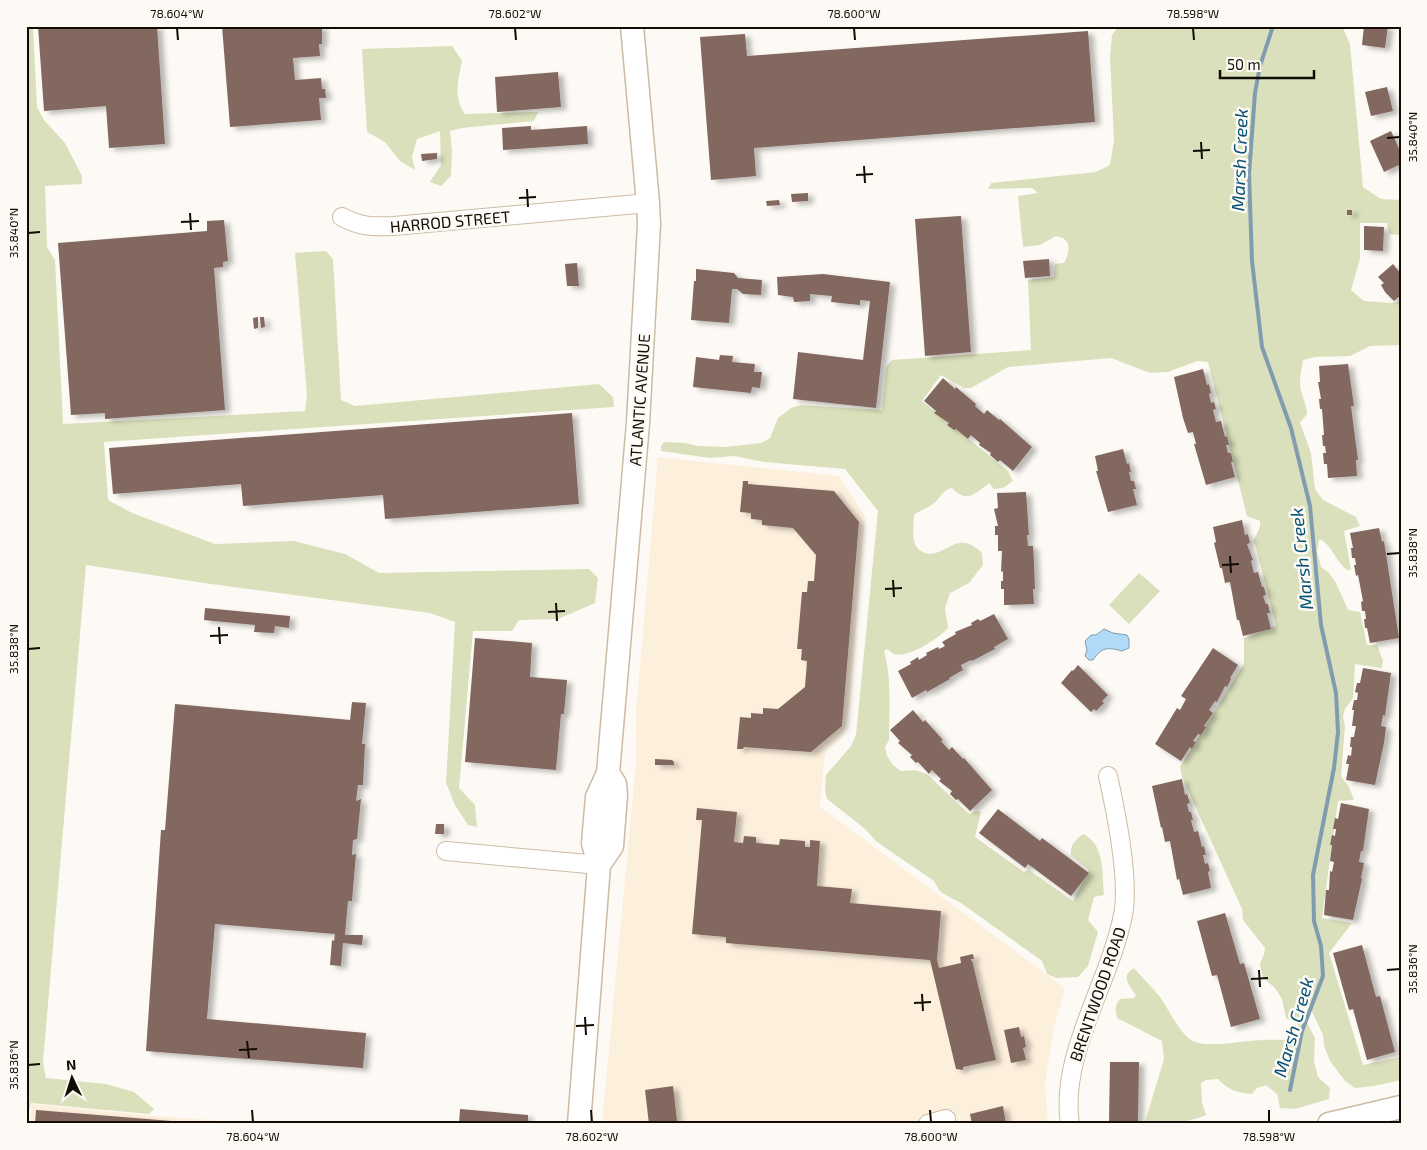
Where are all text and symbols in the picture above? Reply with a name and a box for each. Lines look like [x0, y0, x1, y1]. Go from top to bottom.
text: 78.604°W [150, 6, 204, 20]
text: 78.602°W [489, 6, 541, 20]
text: 78.600°W [827, 6, 881, 20]
text: 78.598°W [1167, 6, 1219, 20]
scale bar [1220, 48, 1313, 80]
text: 50 m [1227, 55, 1261, 73]
water label: Marsh Creek [1226, 108, 1252, 212]
text: 35.840°N [1405, 112, 1419, 162]
street label: HARROD STREET [389, 206, 511, 236]
text: 35.840°N [6, 208, 20, 258]
street label: ATLANTIC AVENUE [625, 333, 653, 467]
water label: Marsh Creek [1285, 507, 1317, 611]
text: 35.838°N [1405, 528, 1419, 578]
text: 35.838°N [6, 624, 20, 674]
street label: BRENTWOOD ROAD [1065, 924, 1129, 1064]
text: 35.836°N [1405, 944, 1419, 994]
water label: Marsh Creek [1268, 975, 1318, 1079]
text: 35.836°N [6, 1040, 20, 1090]
north arrow [48, 1052, 98, 1102]
text: N [65, 1056, 77, 1073]
text: 78.604°W [226, 1129, 280, 1143]
text: 78.602°W [566, 1129, 618, 1143]
text: 78.600°W [904, 1129, 958, 1143]
text: 78.598°W [1243, 1129, 1295, 1143]

